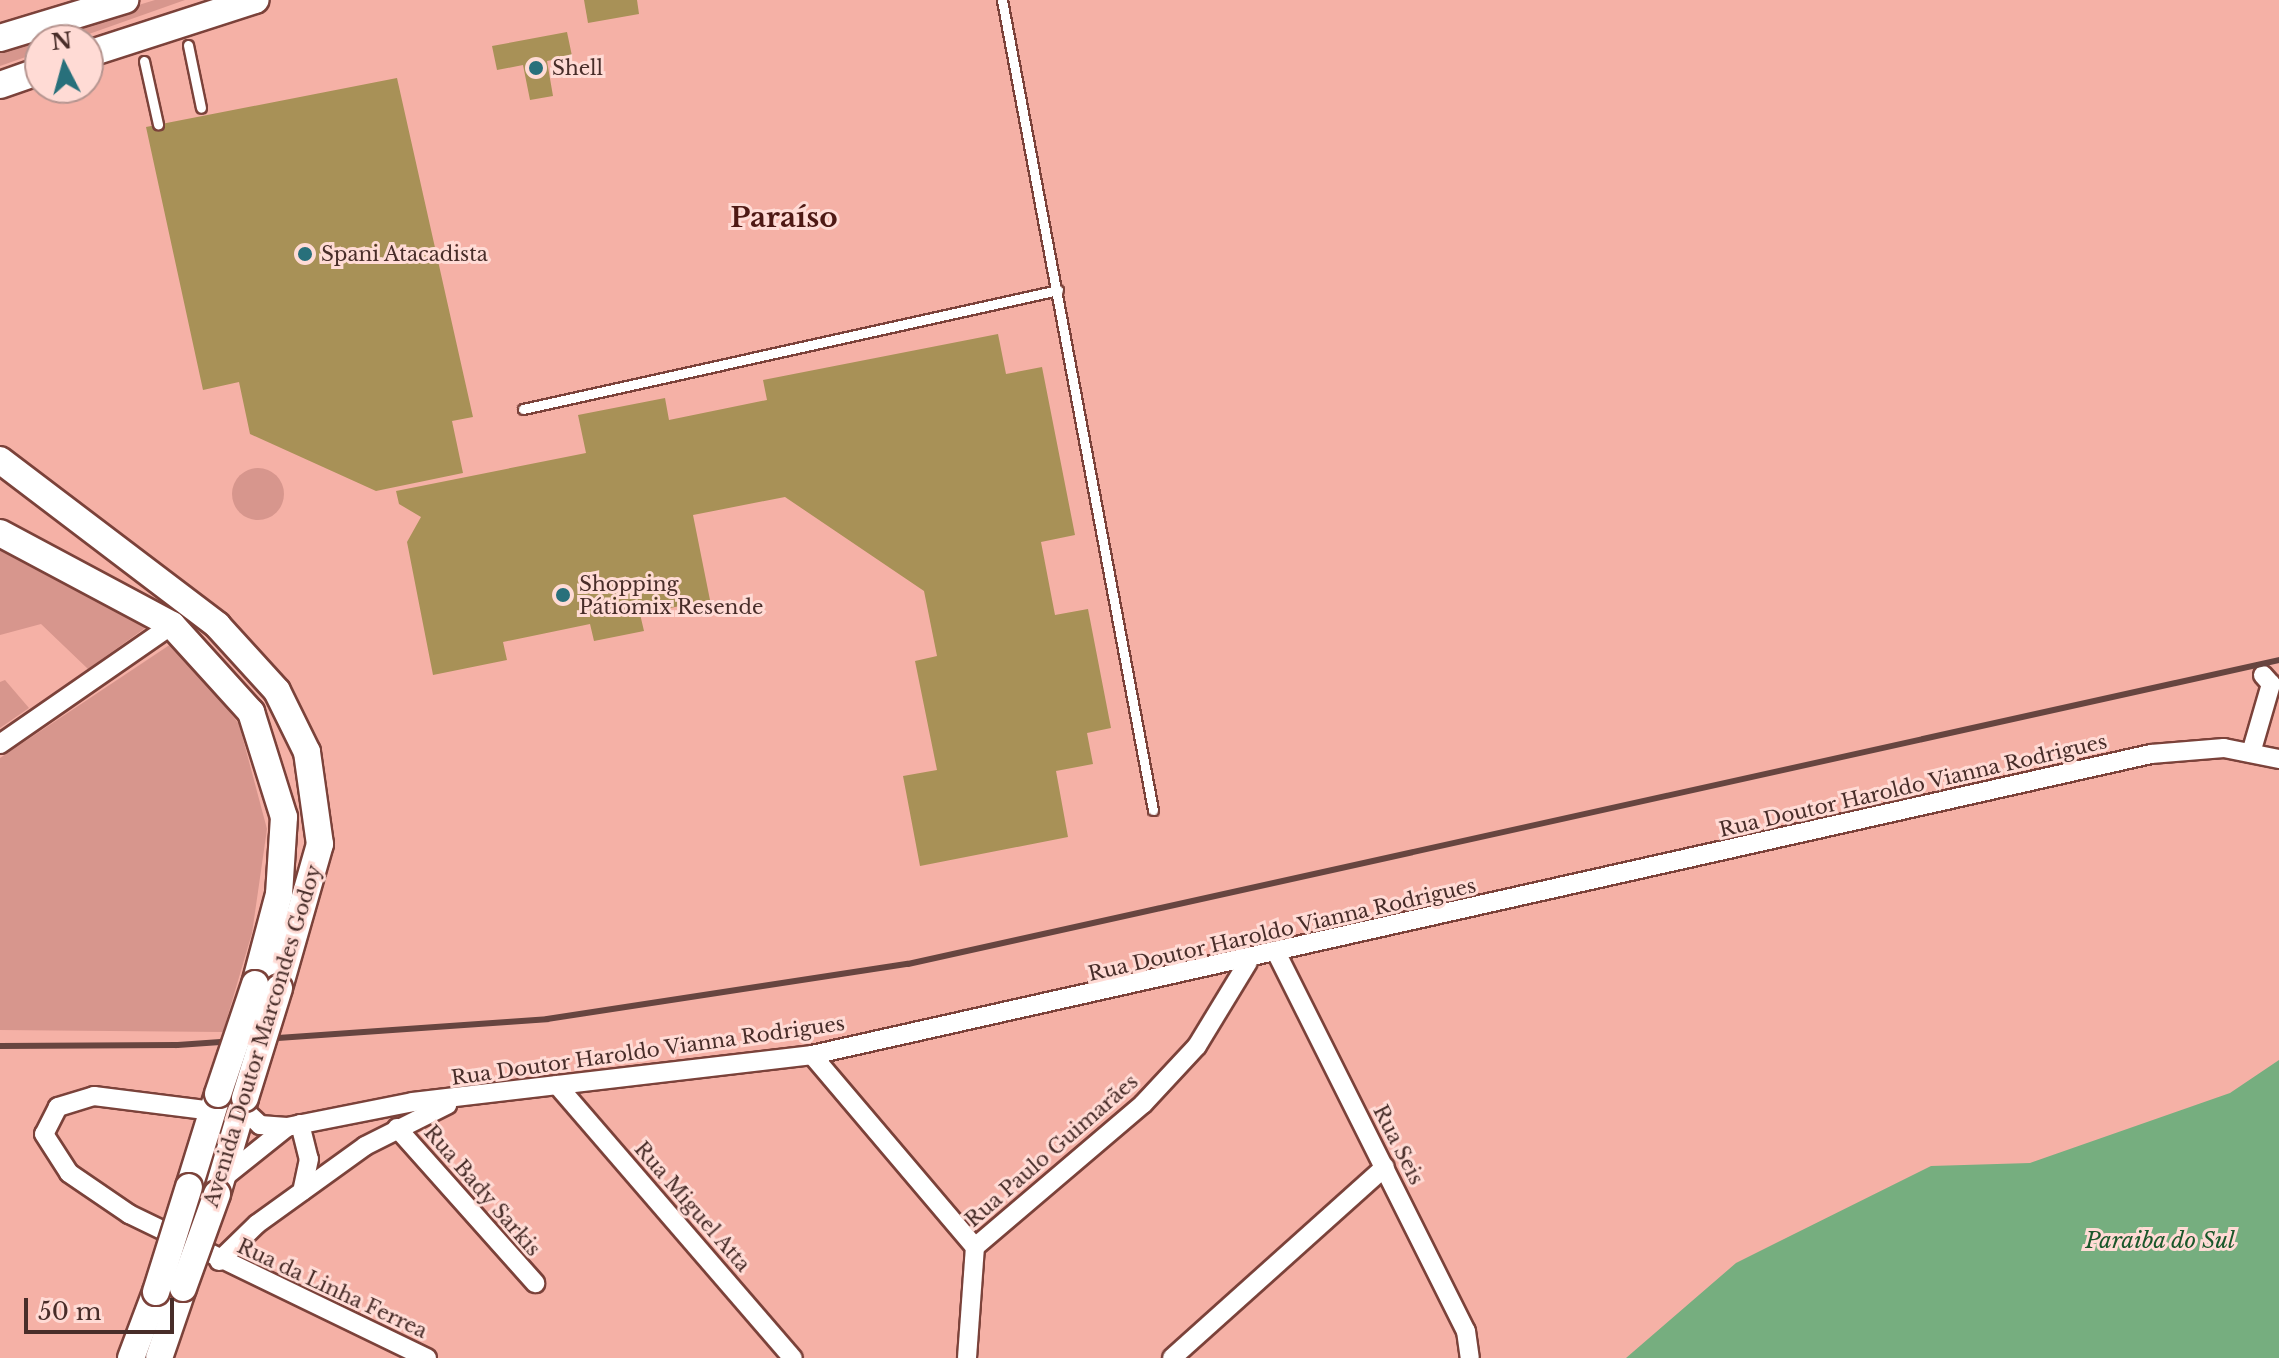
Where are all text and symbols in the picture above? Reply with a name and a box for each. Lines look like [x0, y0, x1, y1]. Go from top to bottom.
north arrow [24, 24, 104, 104]
text: N [50, 27, 73, 56]
place label: Shell [552, 56, 603, 80]
marker: Shell [527, 59, 545, 77]
district label: Paraíso [730, 201, 838, 235]
place label: Spani Atacadista [321, 242, 489, 266]
marker: Spani Atacadista [296, 245, 314, 263]
place label: Shopping Pátiomix Resende [579, 572, 764, 619]
marker: Shopping Pátiomix Resende [554, 586, 572, 604]
street label: Rua Doutor Haroldo Vianna Rodrigues [1716, 729, 2110, 843]
street label: Avenida Doutor Marcondes Godoy [199, 862, 327, 1210]
street label: Rua Doutor Haroldo Vianna Rodrigues [1085, 873, 1479, 987]
street label: Rua Doutor Haroldo Vianna Rodrigues [449, 1011, 847, 1091]
street label: Rua Paulo Guimarães [961, 1070, 1143, 1232]
street label: Rua Seis [1368, 1101, 1428, 1189]
street label: Rua Bady Sarkis [418, 1120, 546, 1262]
street label: Rua Miguel Atta [629, 1137, 755, 1277]
water label: Paraiba do Sul [2085, 1228, 2235, 1254]
street label: Rua da Linha Ferrea [233, 1234, 431, 1344]
scale bar [28, 1282, 178, 1332]
text: 50 m [38, 1297, 101, 1326]

